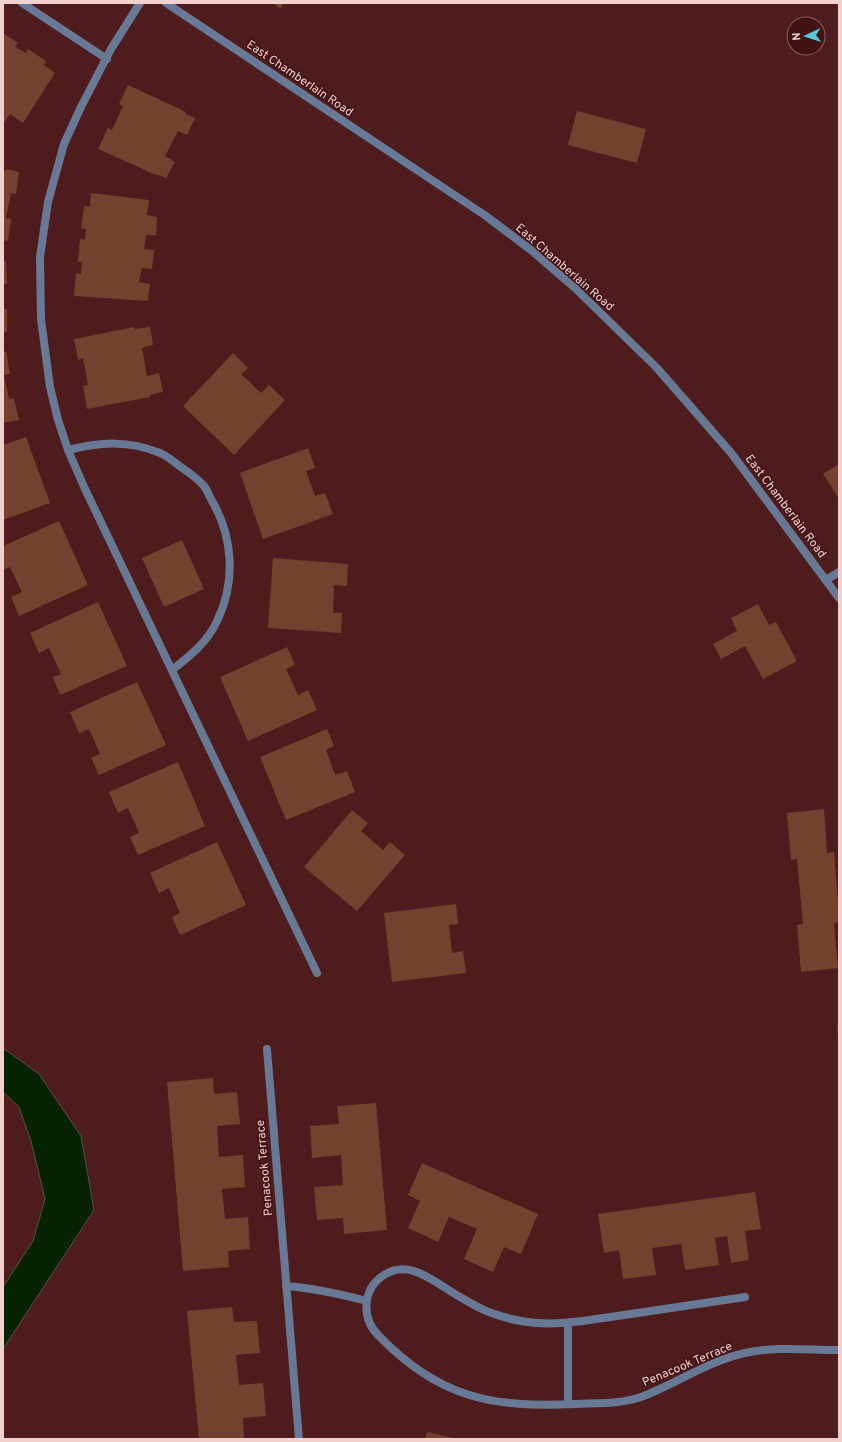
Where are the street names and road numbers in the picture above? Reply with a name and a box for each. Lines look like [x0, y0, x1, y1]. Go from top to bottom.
street label: East Chamberlain Road [243, 37, 356, 121]
street label: East Chamberlain Road [512, 221, 617, 315]
street label: East Chamberlain Road [741, 452, 829, 562]
street label: Penacook Terrace [253, 1119, 277, 1217]
street label: Penacook Terrace [640, 1339, 735, 1391]

